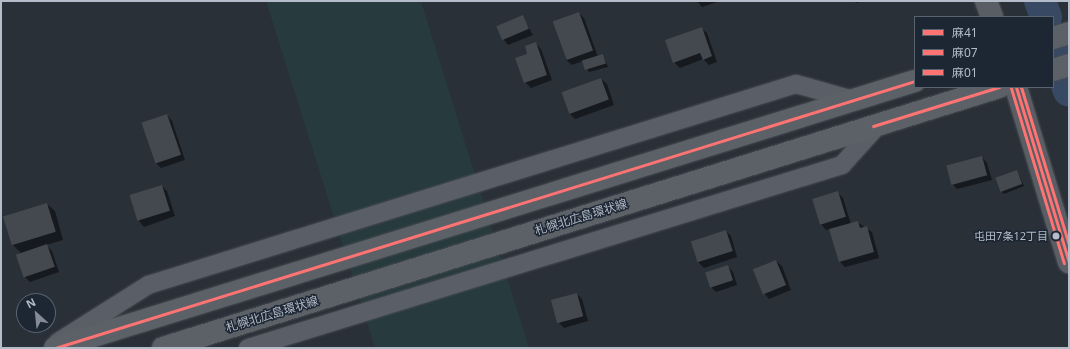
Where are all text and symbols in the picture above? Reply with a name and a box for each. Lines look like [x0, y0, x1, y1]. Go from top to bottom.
legend [914, 16, 1054, 88]
text: 麻41 [952, 24, 978, 41]
text: 麻07 [952, 44, 978, 61]
text: 麻01 [952, 64, 978, 81]
street label: 札幌北広島環状線 [533, 196, 629, 238]
place label: 屯田7条12丁目 [974, 229, 1048, 243]
marker: 屯田7条12丁目 [1051, 231, 1061, 241]
north arrow [16, 293, 56, 333]
street label: 札幌北広島環状線 [224, 293, 320, 335]
text: N [23, 294, 38, 311]

